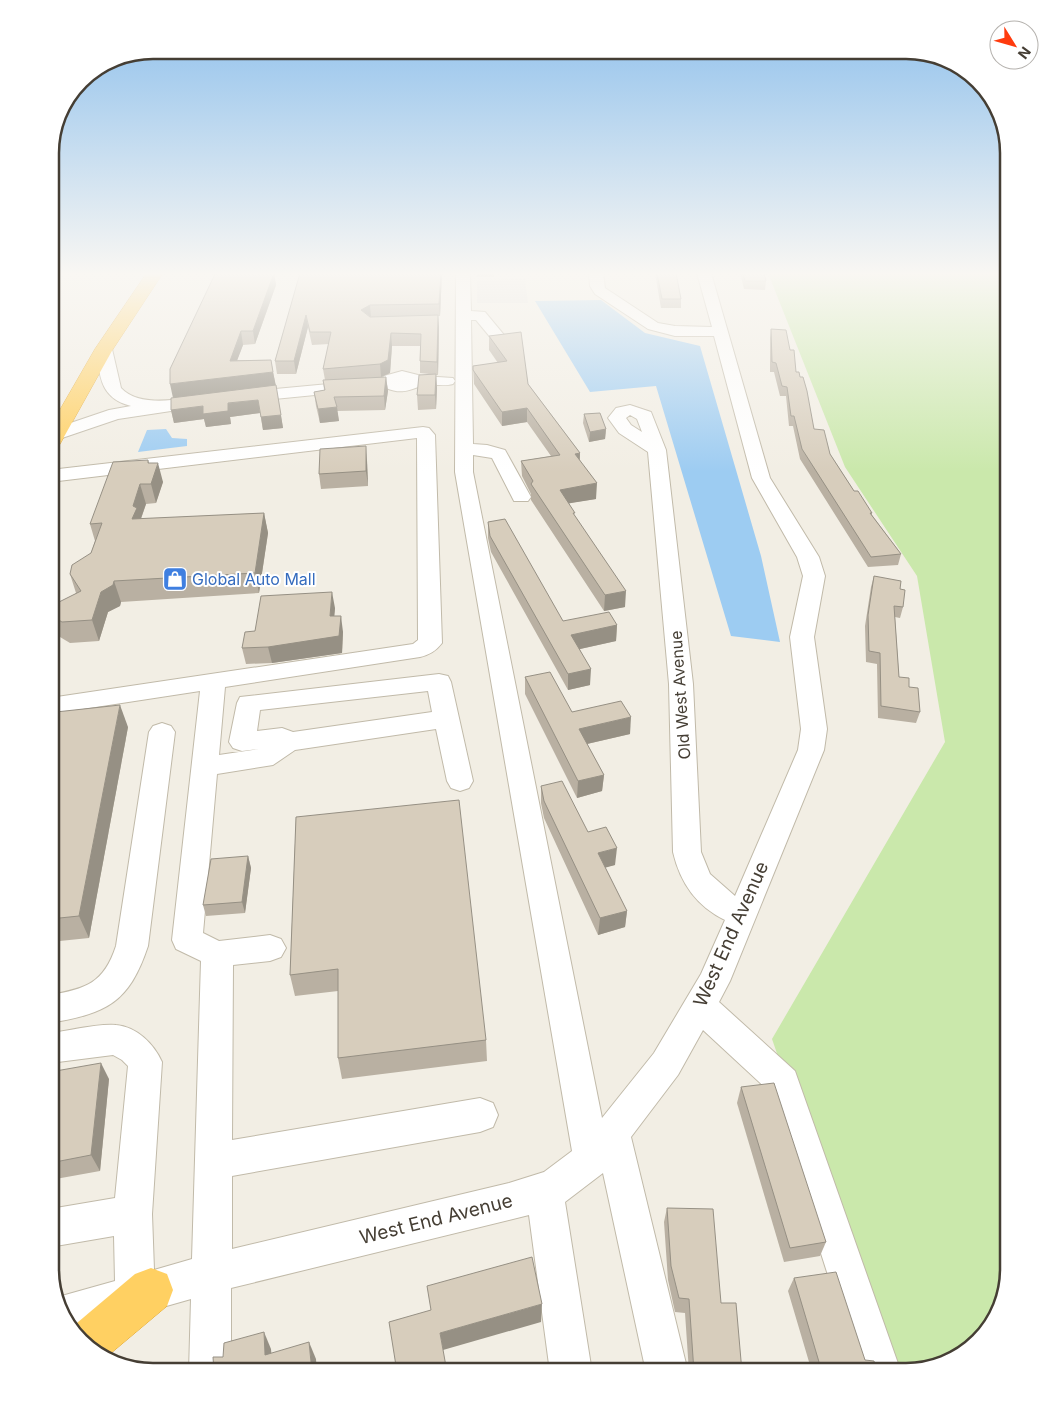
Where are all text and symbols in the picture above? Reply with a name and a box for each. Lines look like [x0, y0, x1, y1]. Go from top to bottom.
north arrow [989, 20, 1039, 70]
text: N [1015, 44, 1035, 63]
shop icon: Global Auto Mall [162, 566, 188, 592]
place label: Global Auto Mall [192, 569, 316, 589]
street label: Old West Avenue [666, 630, 694, 760]
street label: West End Avenue [689, 858, 773, 1010]
street label: West End Avenue [357, 1189, 515, 1249]

